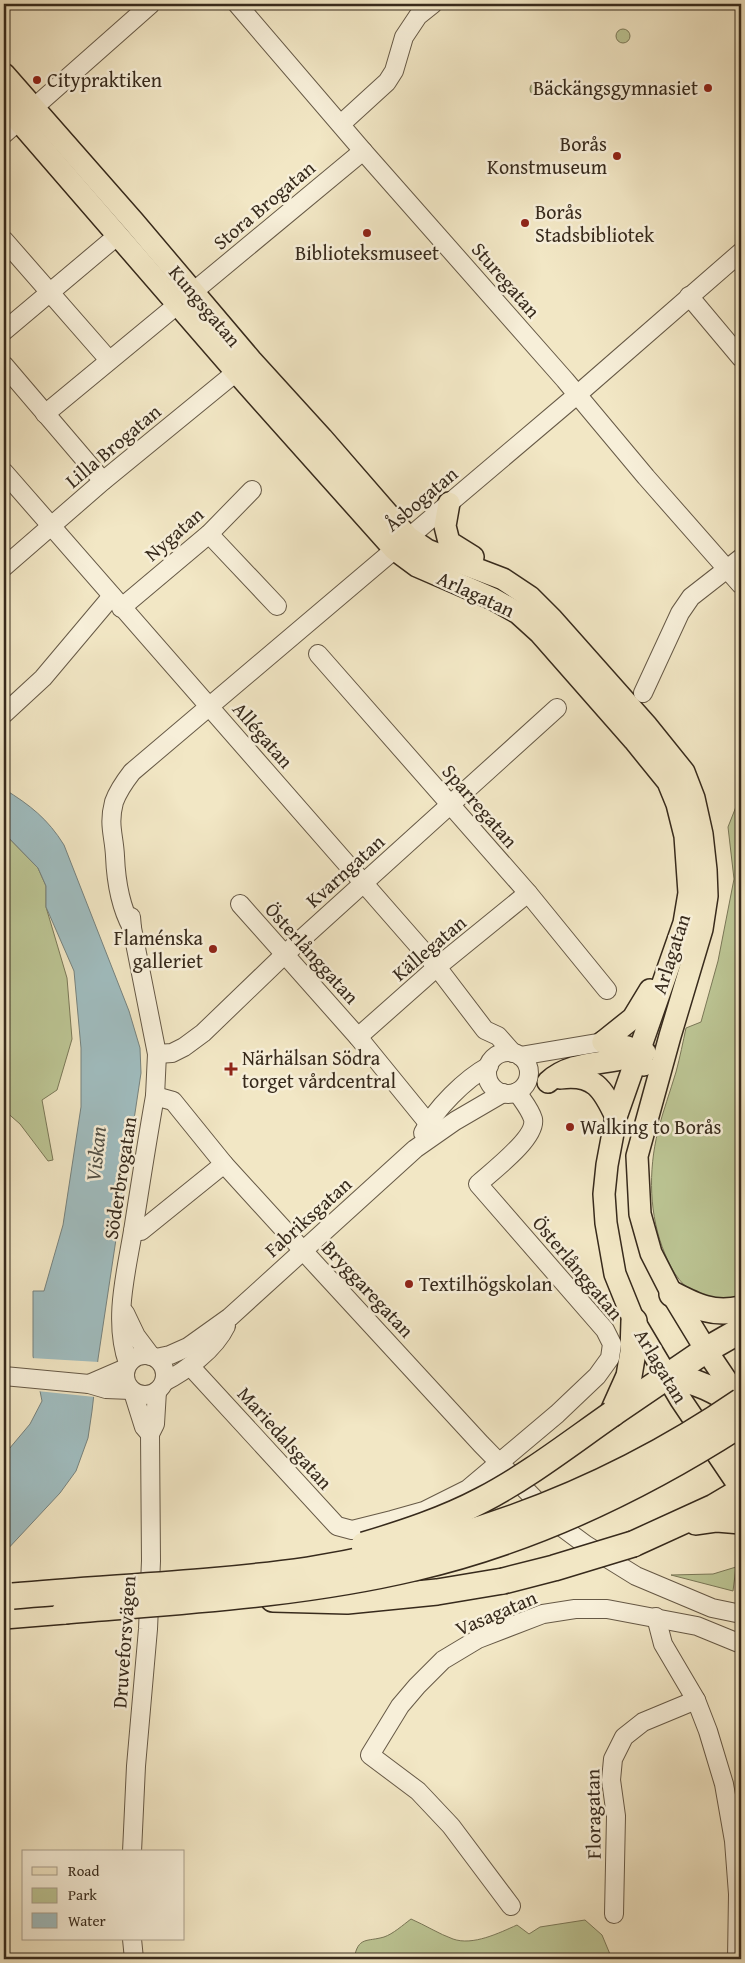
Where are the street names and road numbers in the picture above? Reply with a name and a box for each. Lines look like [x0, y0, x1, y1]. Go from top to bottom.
street label: Stora Brogatan [206, 153, 321, 256]
street label: Sturegatan [465, 235, 548, 324]
street label: Kungsgatan [162, 258, 248, 353]
street label: Lilla Brogatan [59, 397, 167, 494]
street label: Åsbogatan [378, 459, 464, 538]
street label: Nygatan [138, 500, 210, 568]
street label: Arlagatan [433, 563, 520, 624]
street label: Allégatan [226, 695, 301, 774]
street label: Sparregatan [436, 757, 525, 854]
street label: Kvarngatan [299, 827, 391, 914]
street label: Österlånggatan [259, 895, 366, 1010]
street label: Källegatan [385, 908, 472, 987]
street label: Arlagatan [644, 910, 697, 998]
street label: Söderbrogatan [95, 1114, 144, 1241]
street label: Fabriksgatan [258, 1170, 357, 1264]
street label: Österlånggatan [526, 1209, 631, 1326]
street label: Bryggaregatan [316, 1234, 421, 1344]
street label: Arlagatan [628, 1323, 695, 1409]
street label: Mariedalsgatan [231, 1380, 340, 1496]
street label: Druveforsvägen [104, 1575, 143, 1709]
street label: Vasagatan [451, 1582, 541, 1643]
street label: Floragatan [577, 1769, 608, 1859]

